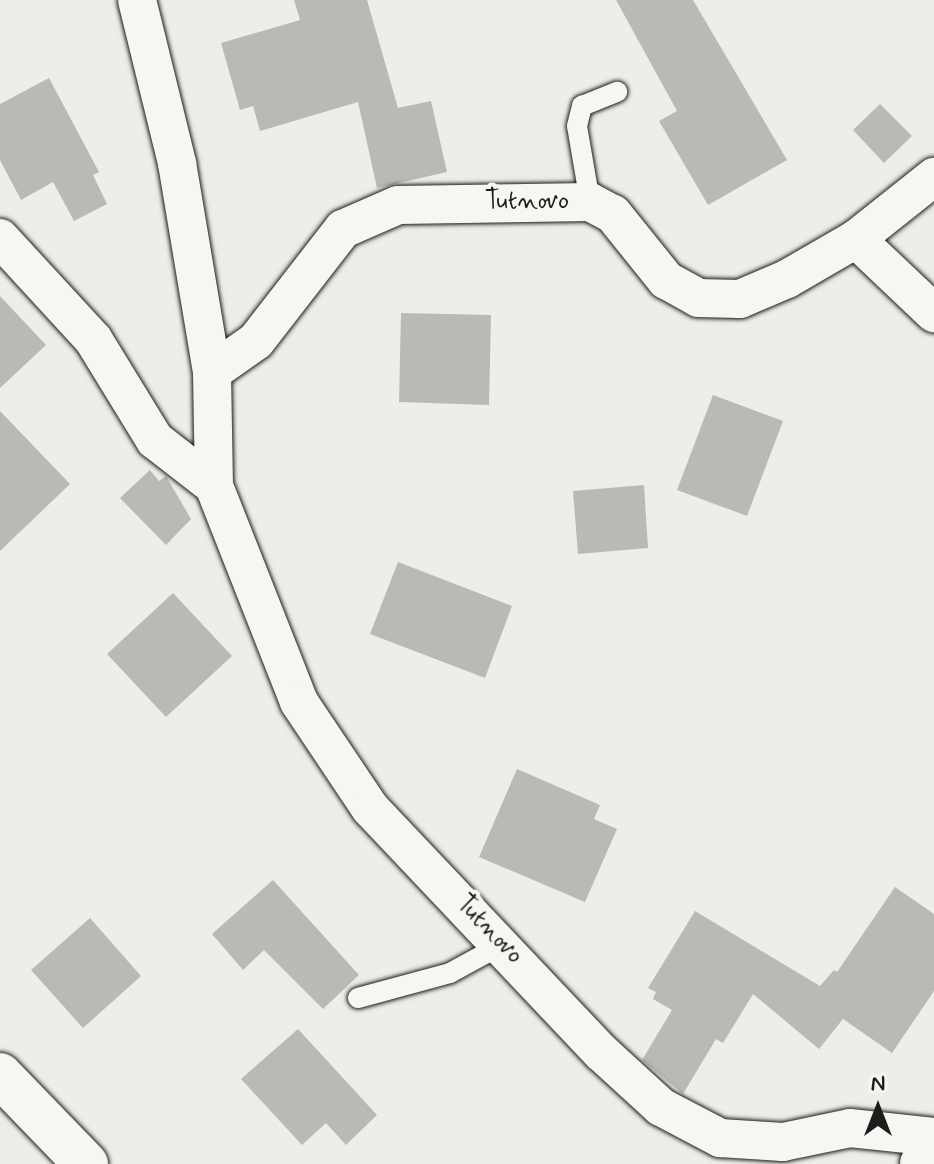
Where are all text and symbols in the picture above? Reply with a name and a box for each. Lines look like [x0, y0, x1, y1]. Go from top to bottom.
street label: Tutnovo [485, 186, 569, 218]
street label: Tutnovo [448, 889, 530, 971]
north arrow [838, 1068, 918, 1148]
text: N [871, 1070, 885, 1098]

